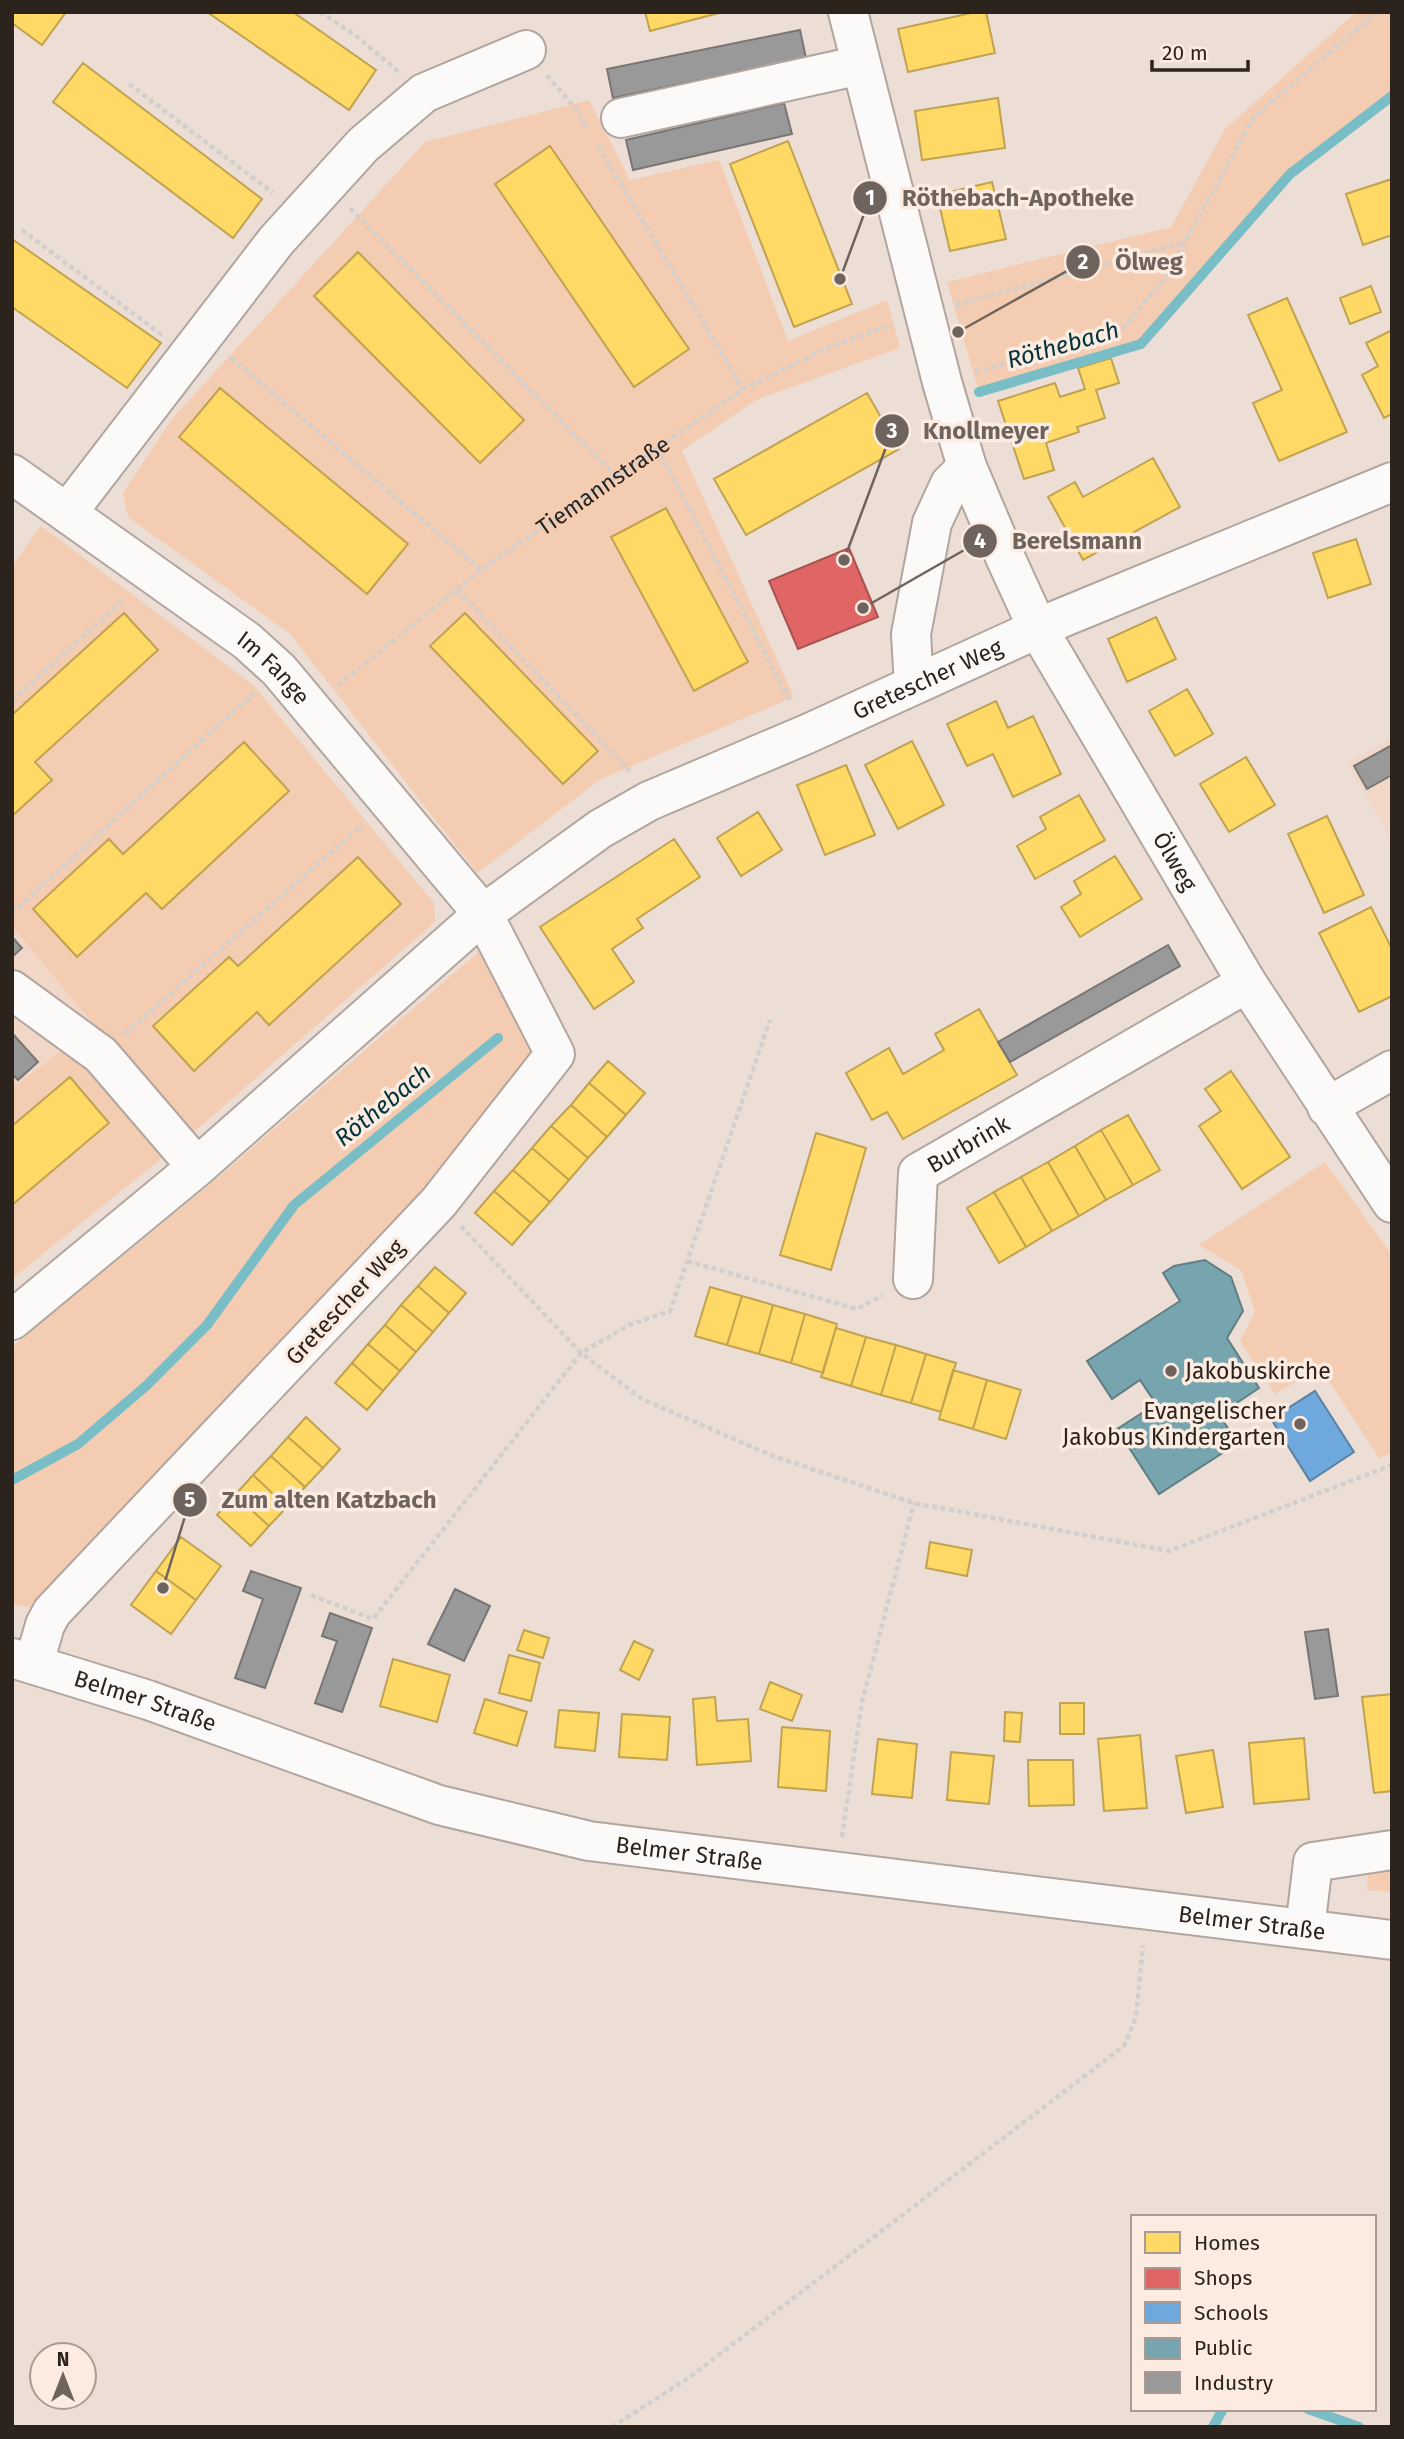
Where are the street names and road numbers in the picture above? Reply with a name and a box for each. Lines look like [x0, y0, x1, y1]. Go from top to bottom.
street label: Tiemannstraße [531, 430, 675, 541]
street label: Im Fange [232, 625, 316, 710]
street label: Gretescher Weg [848, 633, 1007, 725]
street label: Ölweg [1147, 827, 1203, 896]
street label: Burbrink [922, 1109, 1015, 1179]
street label: Gretescher Weg [280, 1233, 410, 1371]
street label: Belmer Straße [71, 1664, 220, 1738]
street label: Belmer Straße [614, 1830, 765, 1876]
street label: Belmer Straße [1177, 1900, 1327, 1946]

